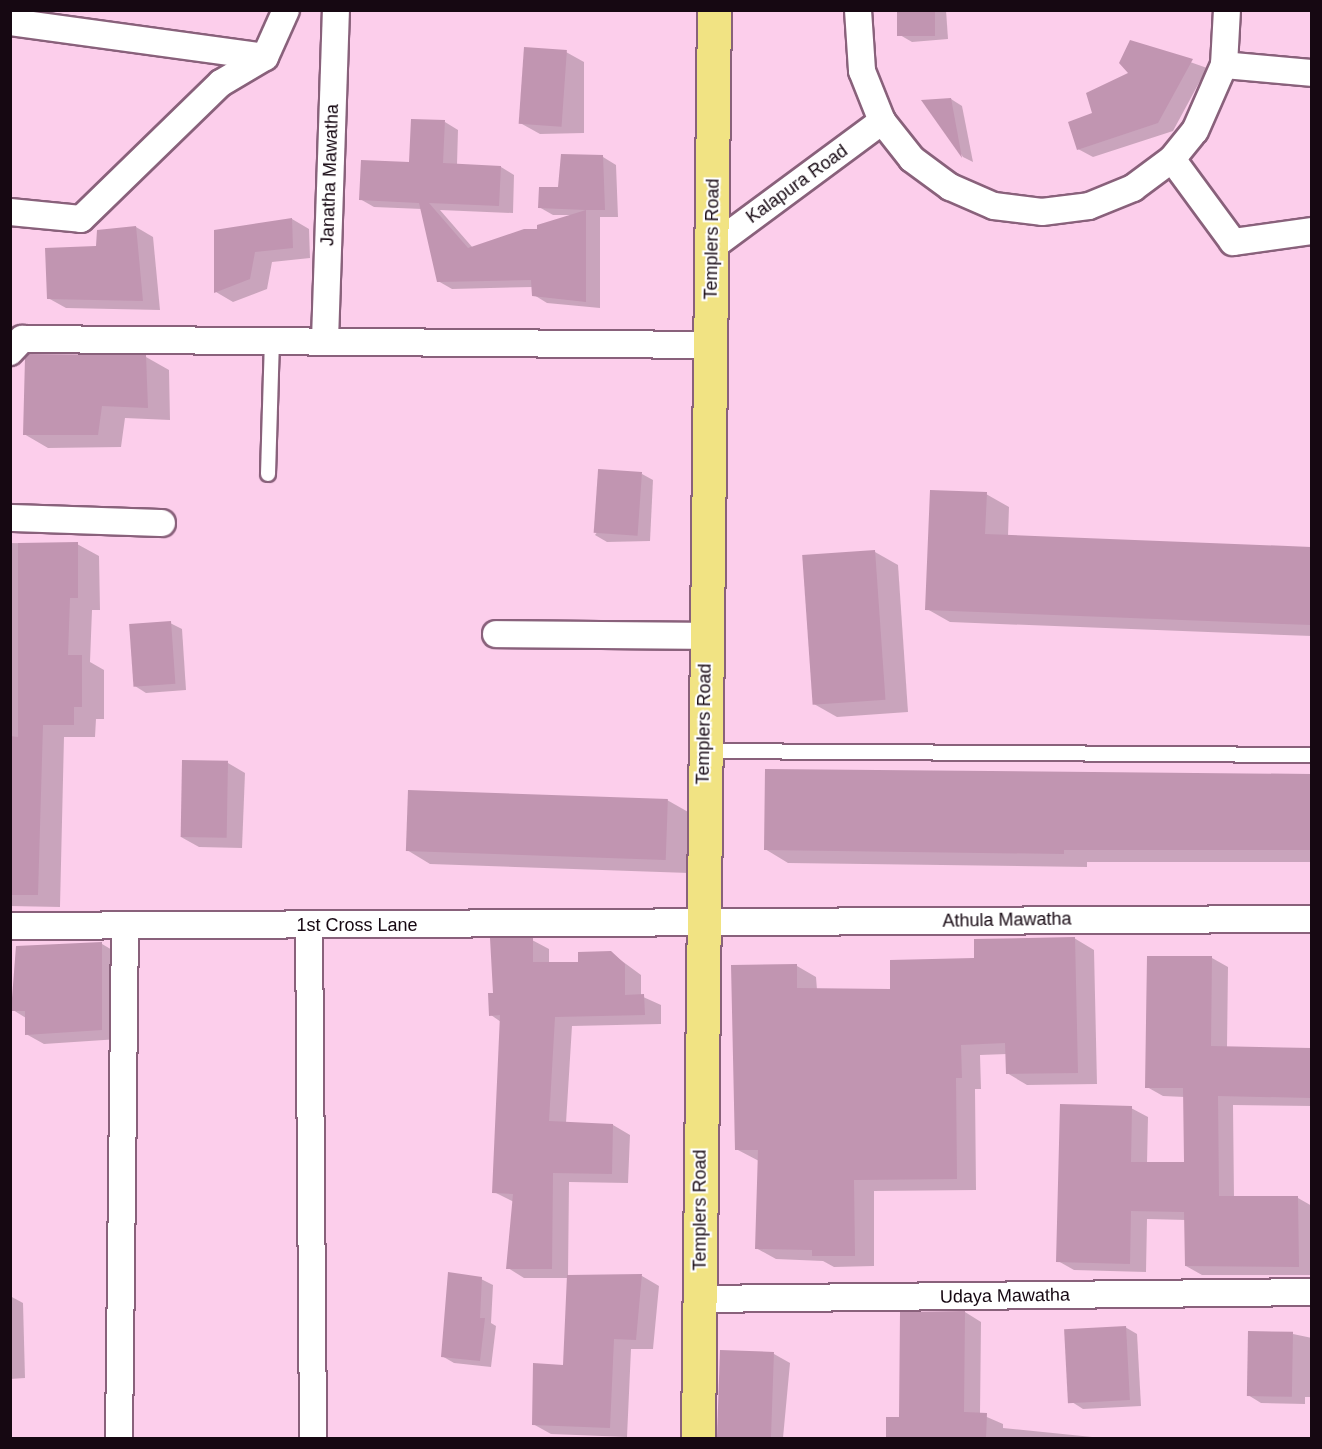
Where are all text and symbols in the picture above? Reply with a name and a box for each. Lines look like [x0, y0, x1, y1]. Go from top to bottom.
street label: Janatha Mawatha [317, 104, 343, 246]
street label: Kalapura Road [742, 140, 852, 228]
street label: Templers Road [700, 178, 724, 300]
street label: Templers Road [692, 663, 716, 785]
street label: Athula Mawatha [942, 908, 1072, 932]
street label: 1st Cross Lane [296, 914, 418, 936]
street label: Templers Road [689, 1149, 711, 1271]
street label: Udaya Mawatha [940, 1284, 1070, 1308]

